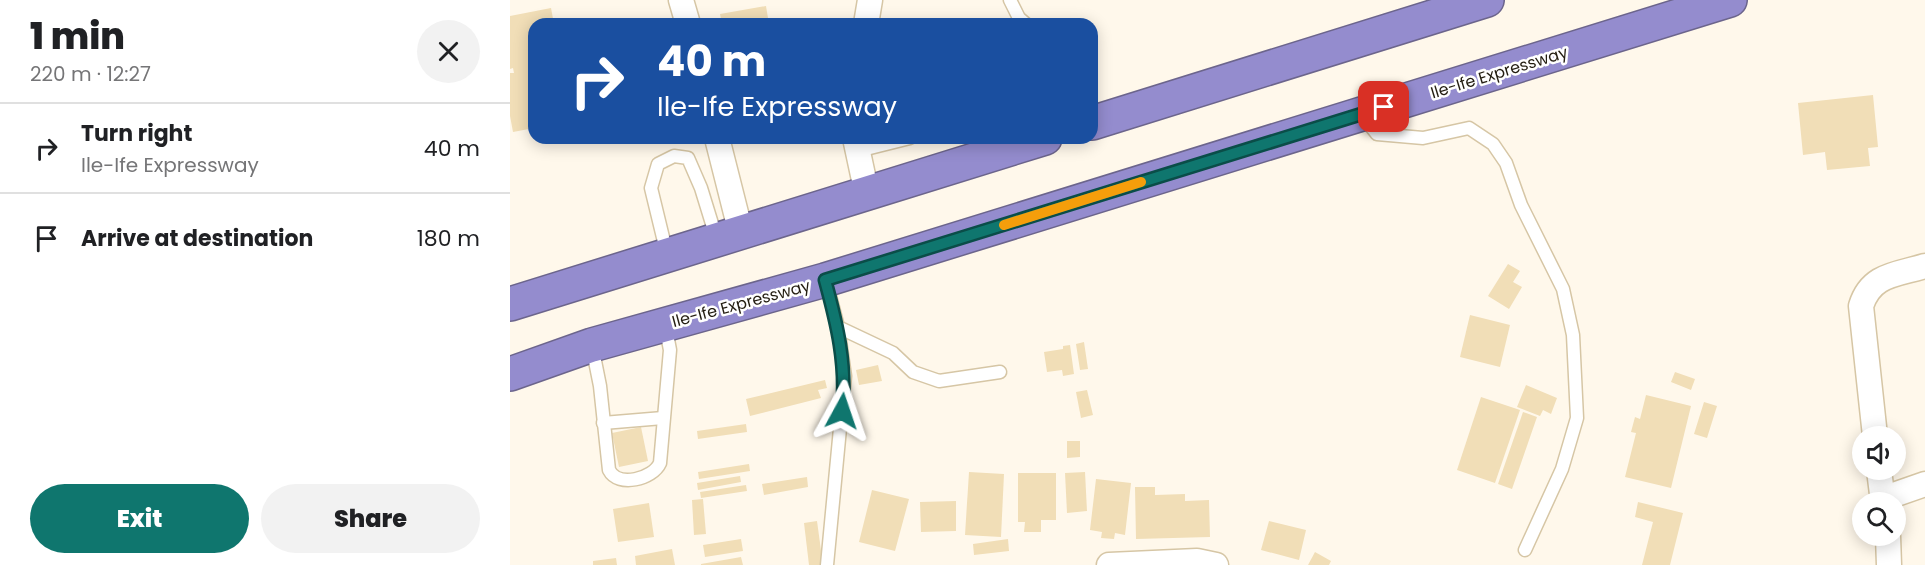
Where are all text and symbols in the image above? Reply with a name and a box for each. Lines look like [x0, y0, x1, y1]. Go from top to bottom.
text: 1 min [30, 11, 125, 62]
button: close [417, 20, 480, 83]
text: 40 m [657, 32, 766, 91]
street label: Ile-Ife Expressway [1428, 41, 1571, 104]
icon: right [558, 42, 636, 120]
text: 220 m · 12:27 [30, 60, 151, 88]
pin [1358, 81, 1409, 132]
text: Ile-Ife Expressway [657, 88, 897, 125]
icon: arrive [1367, 90, 1400, 123]
text: Turn right [81, 118, 192, 149]
icon: right [30, 132, 63, 165]
text: 40 m [424, 133, 480, 164]
text: Ile-Ife Expressway [81, 151, 259, 179]
icon: arrive [30, 222, 63, 255]
text: Arrive at destination [81, 223, 313, 254]
text: 180 m [417, 223, 480, 254]
street label: Ile-Ife Expressway [669, 274, 813, 333]
position arrow [810, 379, 874, 443]
map controls [1852, 426, 1906, 546]
button: sound [1852, 426, 1906, 480]
button: Exit [30, 484, 249, 553]
button: Share [261, 484, 480, 553]
button: search [1852, 492, 1906, 546]

